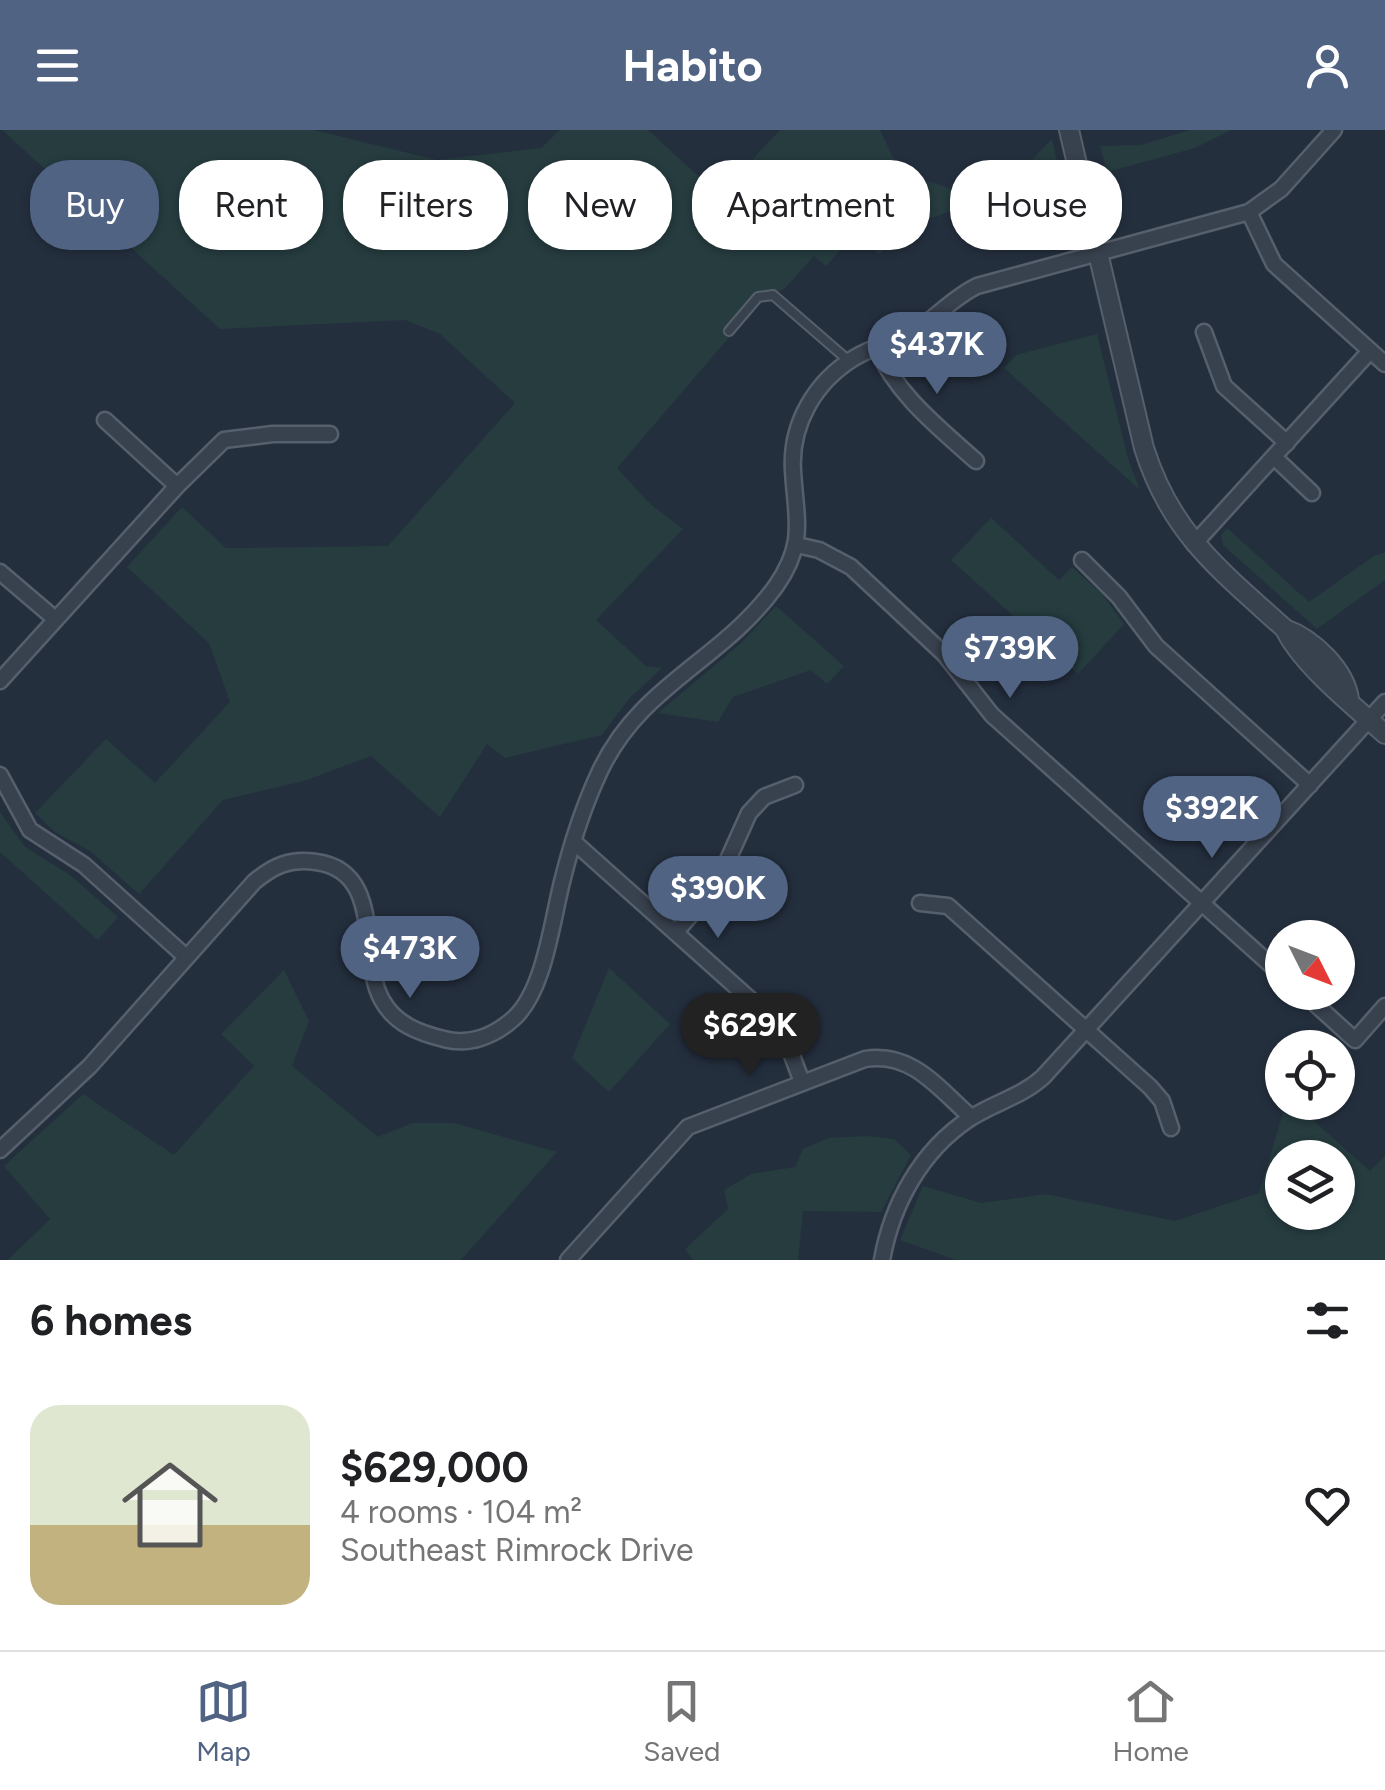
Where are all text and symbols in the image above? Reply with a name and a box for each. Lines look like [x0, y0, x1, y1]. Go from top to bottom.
icon: menu [30, 38, 85, 93]
text: Habito [622, 38, 763, 92]
icon: person [1300, 38, 1355, 93]
chip: Buy [30, 160, 159, 250]
chip: Rent [179, 160, 323, 250]
chip: Filters [343, 160, 508, 250]
chip: New [528, 160, 672, 250]
chip: Apartment [692, 160, 930, 250]
chip: House [950, 160, 1122, 250]
pin: $437K [867, 312, 1007, 397]
text: $437K [890, 325, 984, 363]
pin: $739K [940, 616, 1080, 701]
text: $739K [963, 629, 1057, 667]
pin: $392K [1142, 776, 1282, 861]
text: $392K [1165, 789, 1259, 827]
pin: $390K [648, 856, 788, 941]
text: $390K [670, 869, 766, 907]
pin: $473K [340, 916, 480, 1001]
north arrow [1265, 920, 1355, 1010]
map controls [1265, 920, 1355, 1230]
text: $473K [363, 929, 457, 967]
pin: $629K [680, 993, 820, 1078]
text: $629K [703, 1006, 797, 1044]
button: locate [1265, 1030, 1355, 1120]
button: layers [1265, 1140, 1355, 1230]
icon: filters [1300, 1293, 1355, 1348]
text: 6 homes [30, 1295, 192, 1346]
text: $629,000 [340, 1442, 529, 1493]
icon: home [110, 1445, 230, 1565]
icon: heart [1300, 1478, 1355, 1533]
text: 4 rooms · 104 m² [340, 1493, 582, 1531]
text: Southeast Rimrock Drive [340, 1531, 694, 1569]
tab: Map [196, 1674, 251, 1768]
tab: Saved [643, 1674, 720, 1768]
tab: Home [1113, 1674, 1189, 1768]

